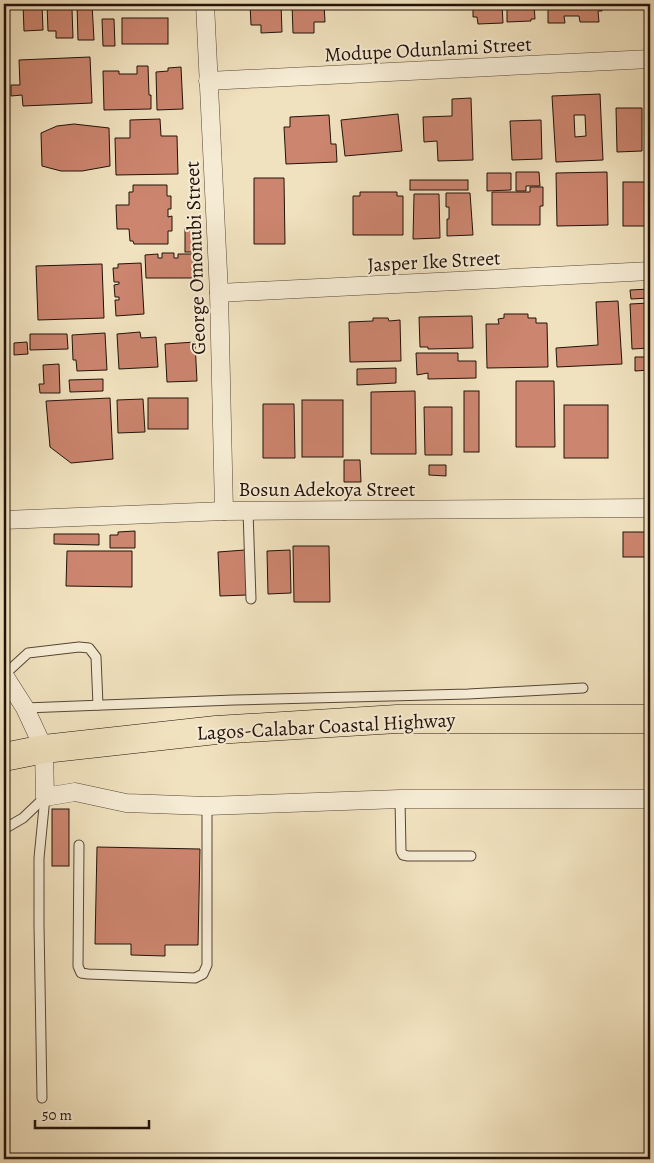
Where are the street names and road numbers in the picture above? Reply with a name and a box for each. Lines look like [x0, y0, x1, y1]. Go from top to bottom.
street label: Modupe Odunlami Street [324, 31, 533, 68]
street label: George Omonubi Street [179, 160, 212, 355]
street label: Jasper Ike Street [367, 245, 502, 278]
street label: Bosun Adekoya Street [239, 476, 416, 503]
street label: Lagos-Calabar Coastal Highway [196, 706, 457, 747]

